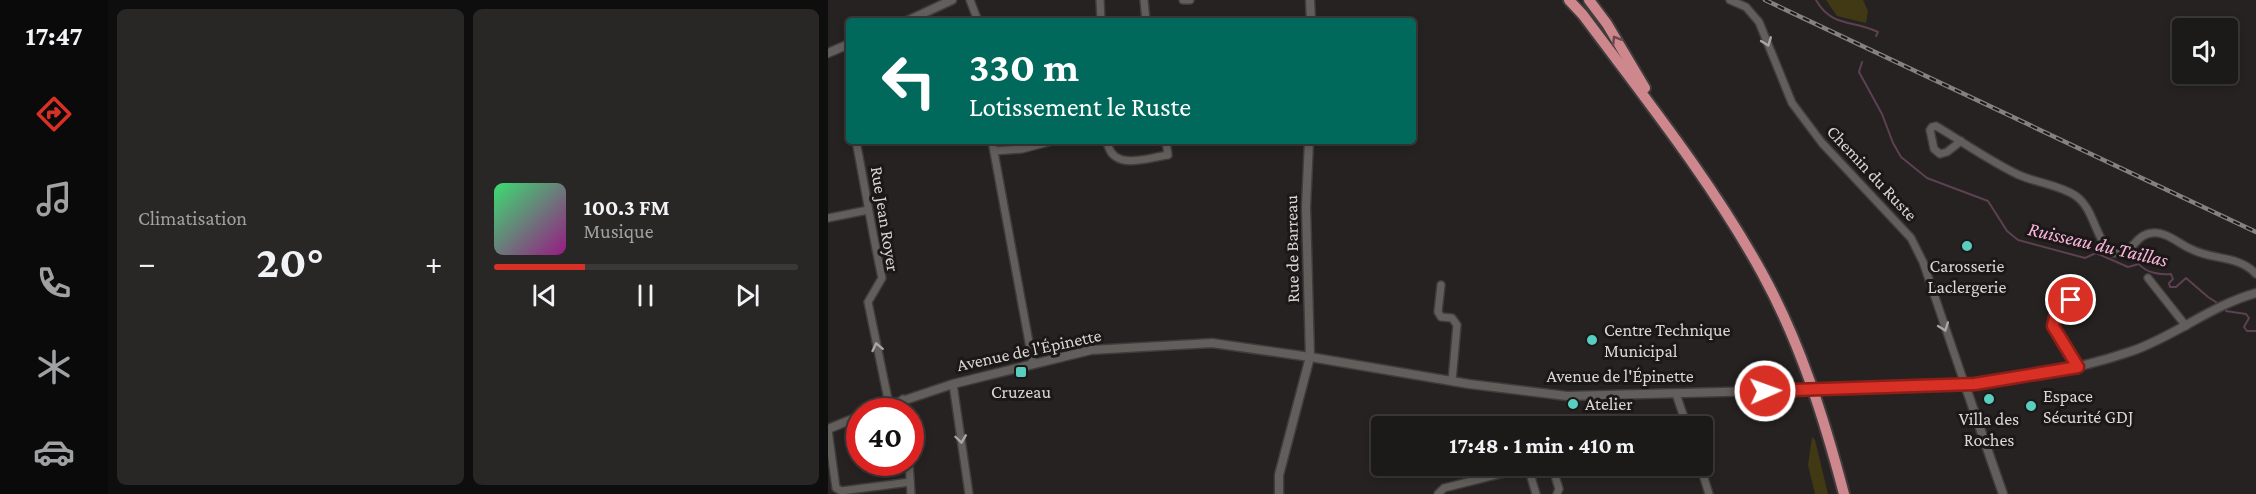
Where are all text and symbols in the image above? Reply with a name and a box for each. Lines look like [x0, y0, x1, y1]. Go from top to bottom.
map controls [2172, 18, 2238, 84]
button: sound [2172, 18, 2238, 84]
text: 17:47 [25, 21, 83, 51]
one-way arrow [1611, 36, 1623, 46]
one-way arrow [1760, 36, 1772, 47]
icon: left [870, 42, 948, 120]
text: 330 m [969, 43, 1079, 90]
text: Lotissement le Ruste [969, 92, 1191, 122]
icon: directions [33, 93, 75, 135]
street label: Chemin du Ruste [1823, 121, 1921, 225]
street label: Rue Jean Royer [867, 165, 903, 274]
icon: music [33, 178, 75, 220]
text: 100.3 FM [584, 195, 670, 220]
street label: Rue de Barreau [1281, 195, 1303, 303]
text: Climatisation [138, 207, 247, 229]
water label: Ruisseau du Taillas [2026, 217, 2171, 271]
text: Musique [584, 220, 653, 242]
text: 20° [256, 237, 324, 287]
marker: Carosserie Laclergerie [1960, 239, 1974, 253]
text: − [138, 244, 155, 281]
text: + [425, 244, 443, 281]
place label: Carosserie Laclergerie [1928, 256, 2007, 297]
icon: phone [33, 262, 75, 304]
pin [2045, 274, 2096, 325]
icon: previous [528, 279, 561, 312]
icon: pause [629, 279, 662, 312]
icon: next [731, 279, 764, 312]
icon: arrive [2054, 283, 2087, 316]
place label: Centre Technique Municipal [1604, 320, 1731, 361]
one-way arrow [1937, 321, 1950, 332]
street label: Avenue de l'Épinette [955, 325, 1103, 375]
marker: Centre Technique Municipal [1585, 333, 1599, 347]
one-way arrow [871, 342, 884, 352]
icon: climate [33, 346, 75, 388]
position arrow [1733, 359, 1797, 423]
marker: Cruzeau [1014, 365, 1028, 379]
street label: Avenue de l'Épinette [1546, 366, 1694, 386]
place label: Cruzeau [991, 382, 1051, 402]
place label: Espace Sécurité GDJ [2043, 386, 2133, 427]
marker: Villa des Roches [1982, 392, 1996, 406]
place label: Atelier [1585, 394, 1633, 414]
marker: Atelier [1566, 397, 1580, 411]
speed limit sign: 40 [846, 398, 924, 476]
marker: Espace Sécurité GDJ [2024, 399, 2038, 413]
place label: Villa des Roches [1959, 409, 2019, 450]
icon: car [33, 431, 75, 473]
text: 17:48 · 1 min · 410 m [1449, 433, 1635, 458]
one-way arrow [954, 434, 967, 443]

